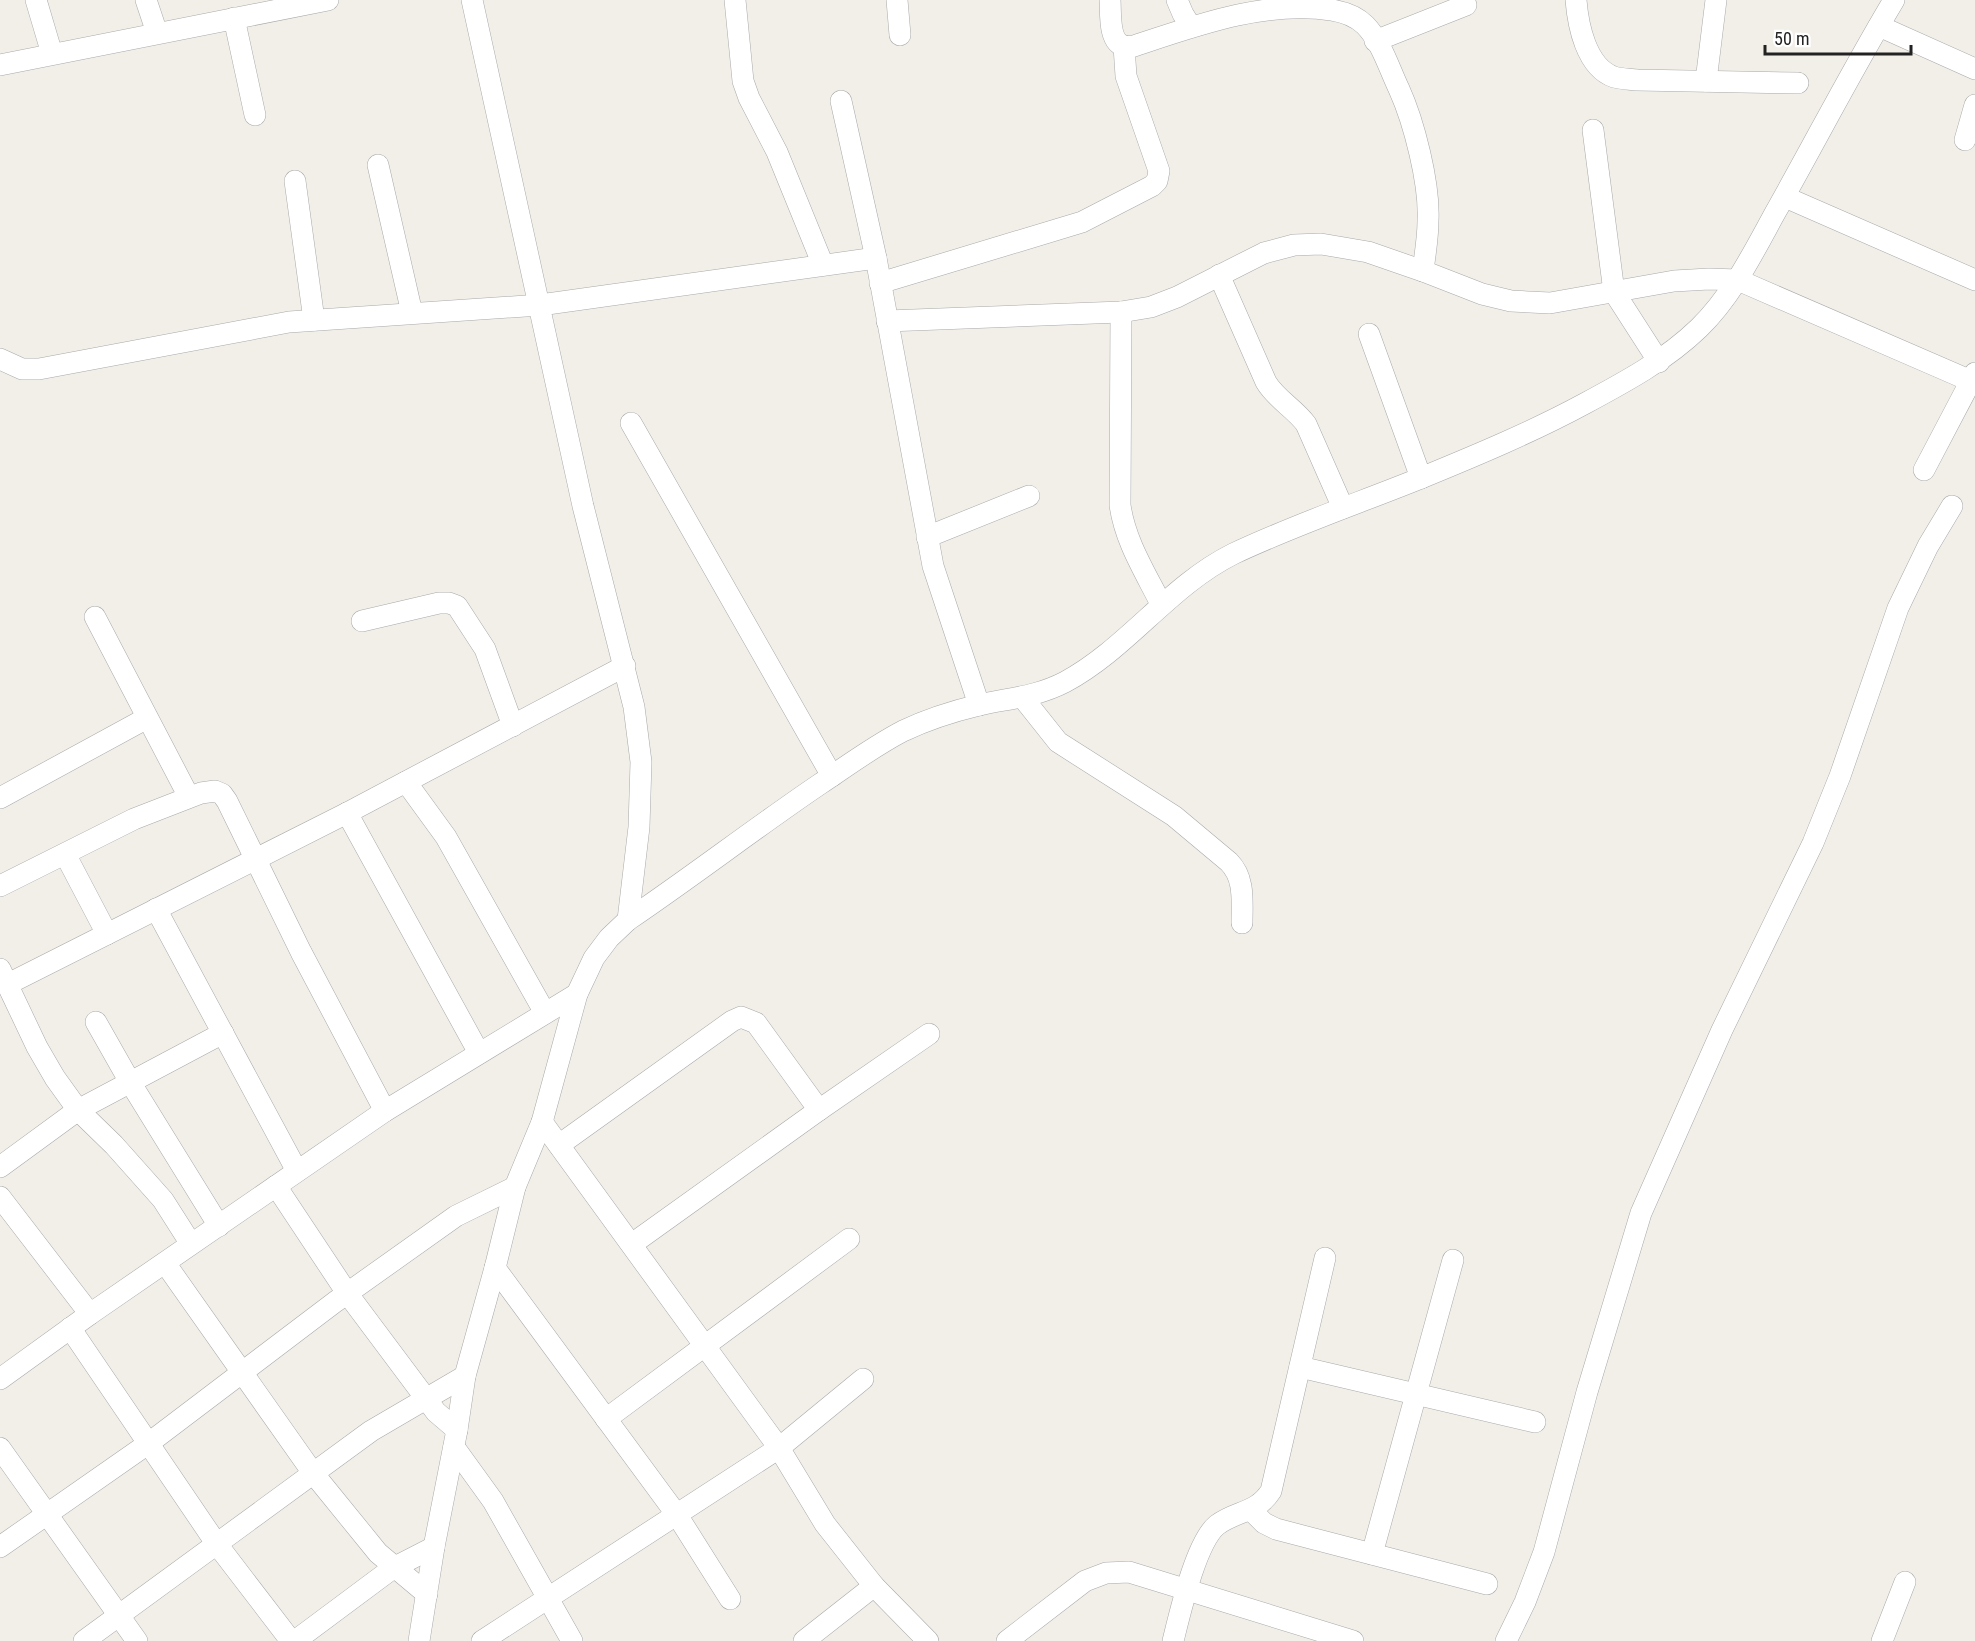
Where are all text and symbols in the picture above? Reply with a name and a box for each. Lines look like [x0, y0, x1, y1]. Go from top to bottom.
scale bar [1765, 18, 1910, 56]
text: 50 m [1774, 28, 1809, 49]

